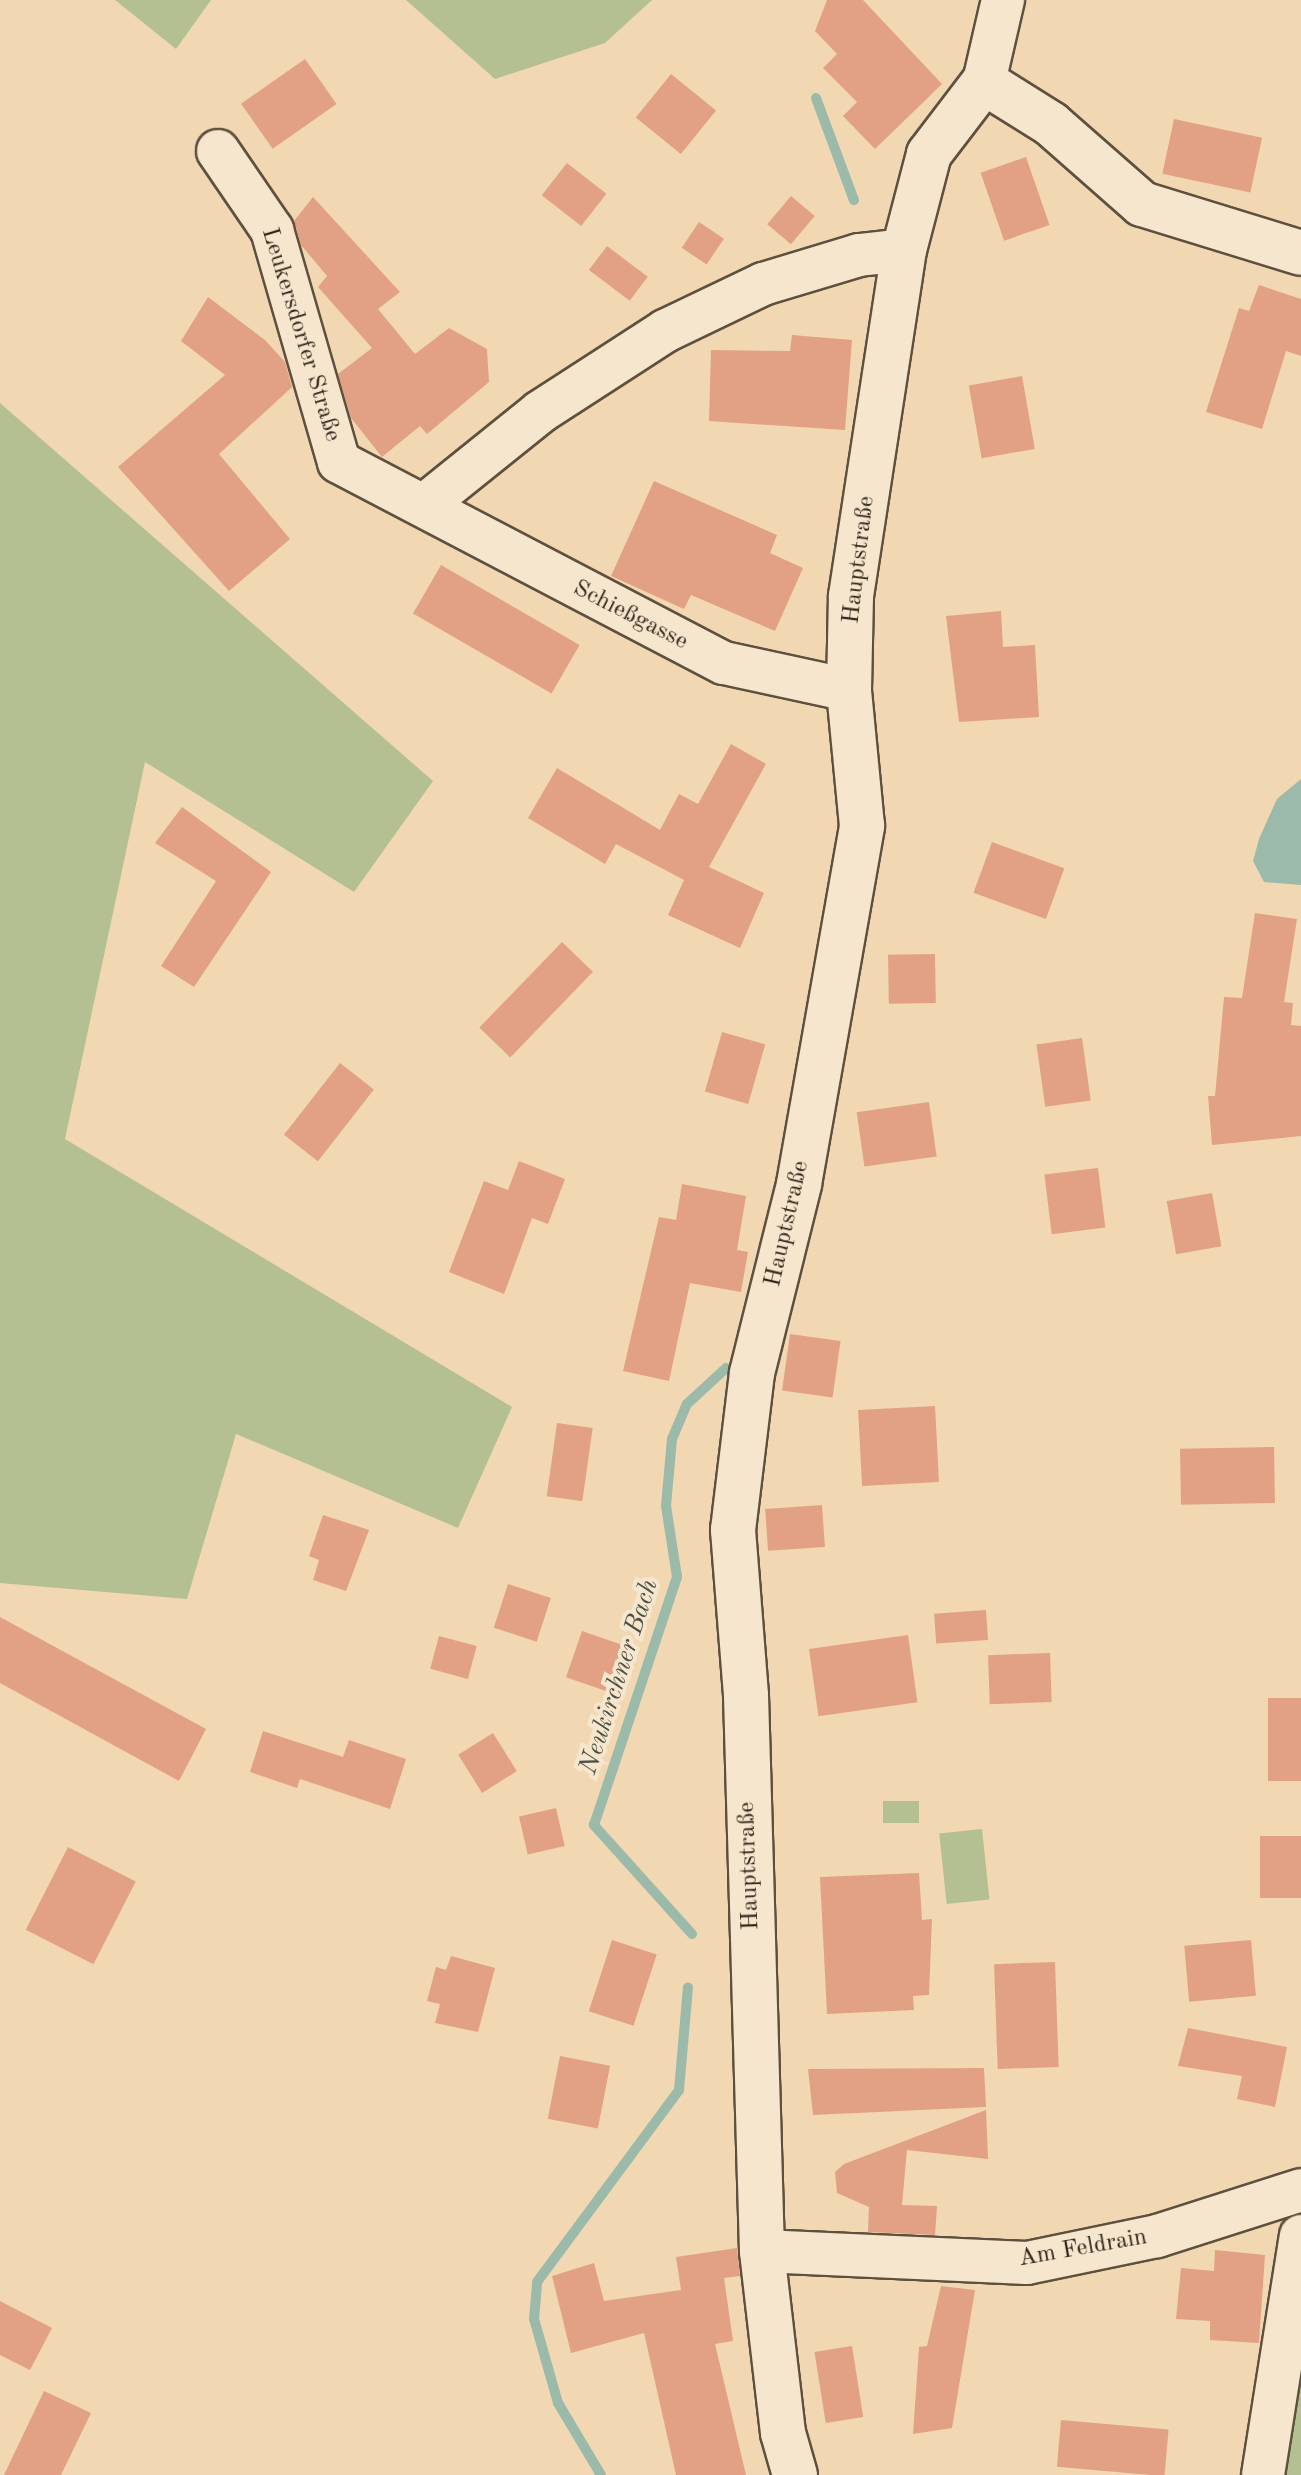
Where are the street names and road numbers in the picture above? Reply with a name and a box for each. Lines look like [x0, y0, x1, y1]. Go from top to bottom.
street label: Leukersdorfer Straße [254, 225, 346, 445]
street label: Hauptstraße [838, 494, 882, 626]
street label: Schießgasse [568, 575, 692, 657]
street label: Hauptstraße [760, 1158, 816, 1290]
street label: Hauptstraße [733, 1801, 767, 1931]
street label: Am Feldrain [1017, 2224, 1149, 2274]

